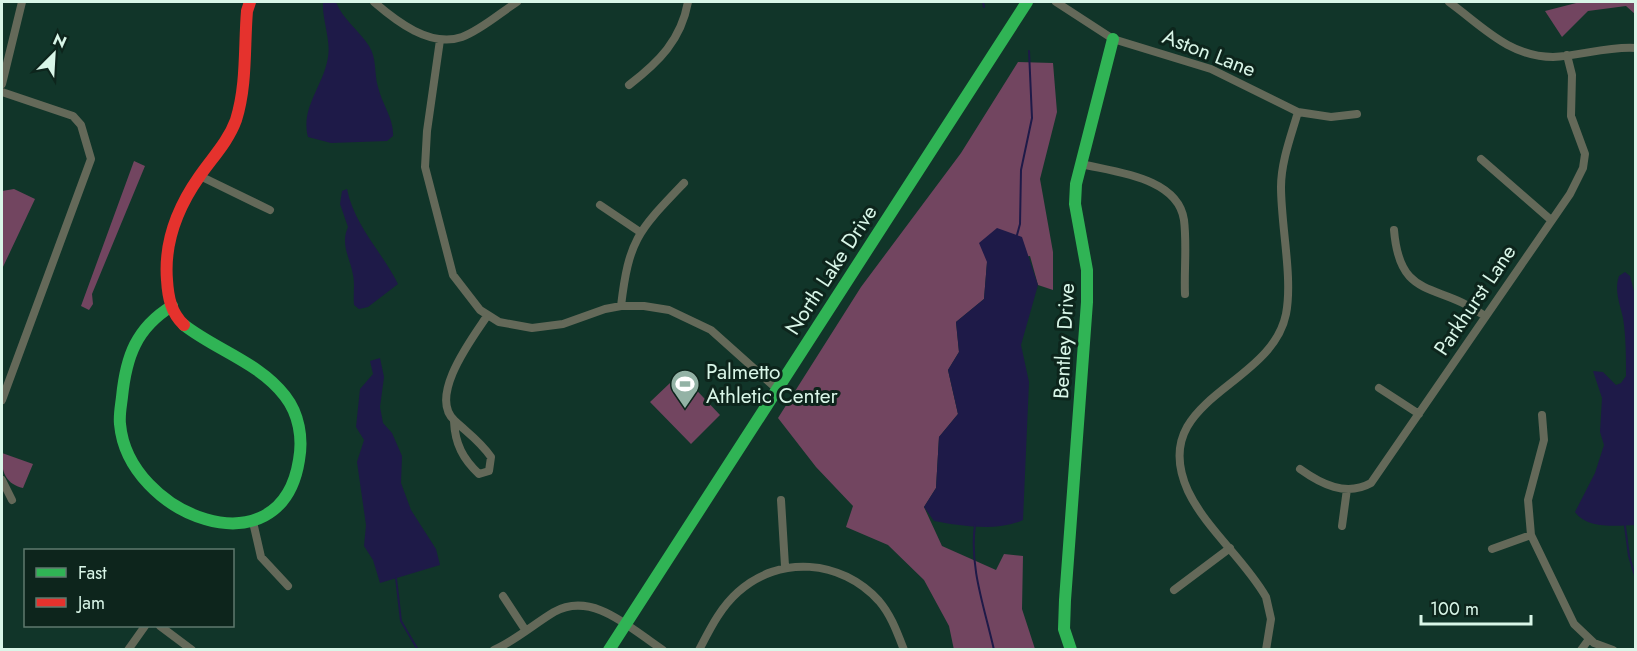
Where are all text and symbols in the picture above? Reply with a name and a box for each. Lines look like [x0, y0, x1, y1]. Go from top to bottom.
street label: Aston Lane [1158, 22, 1260, 85]
north arrow [24, 24, 84, 84]
text: N [49, 28, 70, 54]
street label: North Lake Drive [778, 199, 884, 341]
street label: Parkhurst Lane [1427, 238, 1523, 361]
street label: Bentley Drive [1046, 282, 1082, 400]
place label: Palmetto Athletic Center [706, 357, 838, 411]
sports icon: Palmetto Athletic Center [669, 368, 701, 410]
legend [24, 549, 234, 627]
text: Fast [78, 560, 107, 586]
scale bar [1421, 588, 1530, 626]
text: Jam [76, 590, 105, 616]
text: 100 m [1430, 596, 1479, 622]

